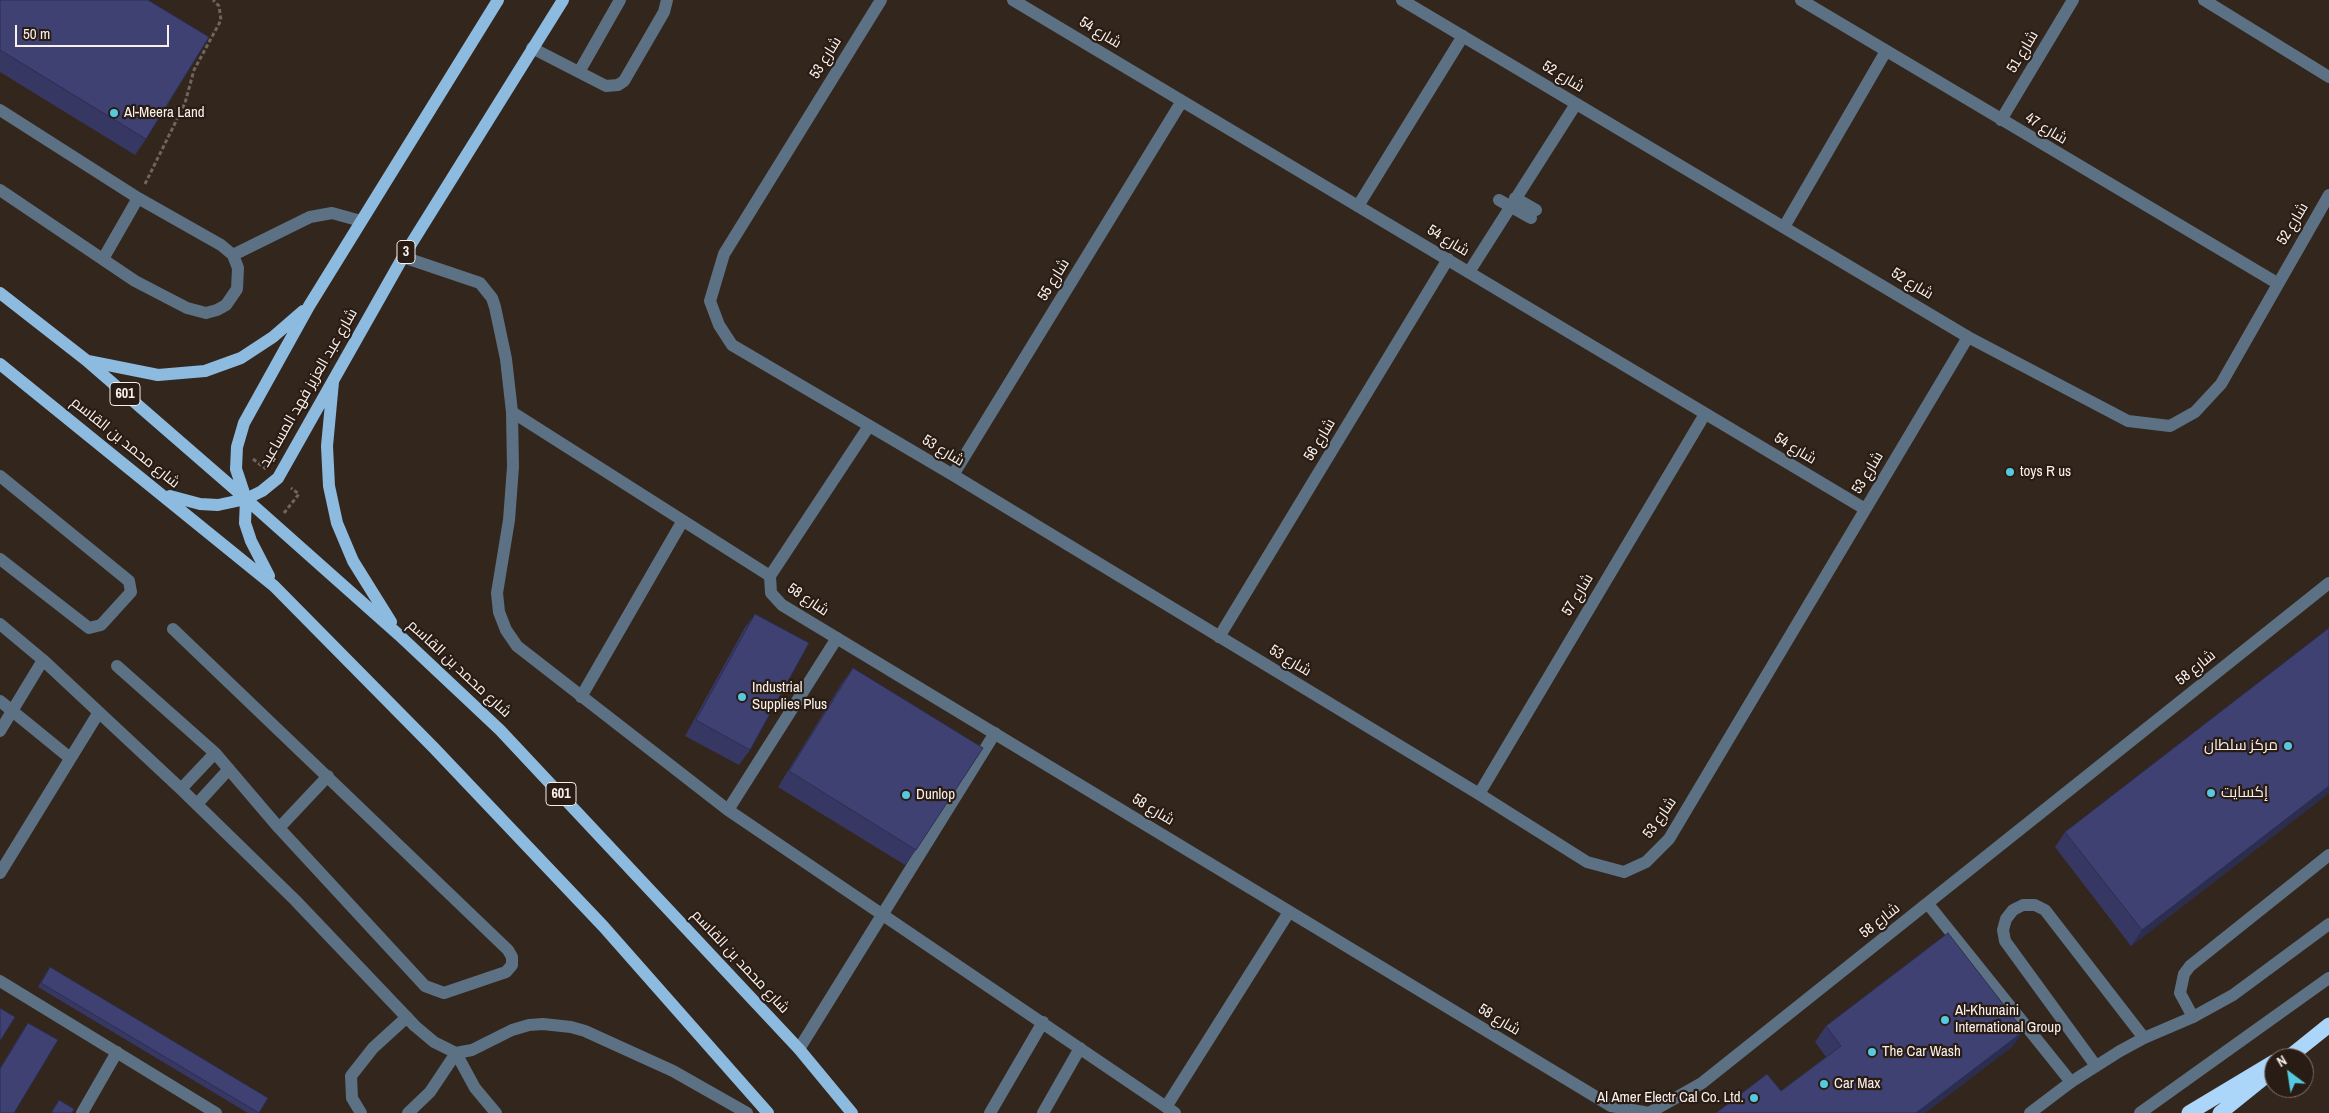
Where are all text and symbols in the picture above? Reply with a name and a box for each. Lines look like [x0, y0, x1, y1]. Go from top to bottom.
street label: شارع 54 [1076, 13, 1124, 53]
scale bar [18, 15, 171, 47]
text: 50 m [23, 23, 50, 44]
street label: شارع 51 [2003, 28, 2043, 76]
street label: شارع 53 [806, 34, 846, 82]
street label: شارع 52 [1539, 57, 1587, 97]
place label: Al-Meera Land [124, 104, 205, 122]
marker: Al-Meera Land [108, 107, 120, 119]
street label: شارع 47 [2022, 109, 2070, 149]
street label: شارع 52 [2273, 200, 2313, 248]
street label: شارع 54 [1424, 221, 1472, 261]
road number: 3 [397, 240, 415, 264]
street label: شارع 55 [1034, 256, 1074, 304]
street label: شارع 52 [1888, 264, 1936, 304]
street label: شارع عبد العزيز فهد المساعيد [256, 306, 362, 470]
road number: 601 [110, 382, 140, 406]
street label: شارع محمد بن القاسم [67, 393, 183, 493]
street label: شارع 56 [1300, 416, 1340, 464]
street label: شارع 54 [1771, 429, 1819, 469]
street label: شارع 53 [919, 431, 967, 471]
street label: شارع 53 [1848, 449, 1888, 497]
place label: toys R us [2020, 463, 2071, 481]
marker: toys R us [2004, 466, 2016, 478]
street label: شارع 57 [1558, 571, 1598, 619]
street label: شارع 58 [784, 580, 832, 620]
street label: شارع محمد بن القاسم [403, 616, 515, 722]
street label: شارع 53 [1266, 641, 1314, 681]
street label: شارع 58 [2172, 646, 2220, 690]
place label: Industrial Supplies Plus [752, 679, 827, 714]
marker: Industrial Supplies Plus [736, 691, 748, 703]
place label: مركز سلطان [2204, 737, 2278, 755]
marker: مركز سلطان [2282, 740, 2294, 752]
road number: 601 [546, 782, 576, 806]
place label: إكسايت [2221, 784, 2268, 802]
place label: Dunlop [916, 786, 955, 804]
marker: إكسايت [2205, 787, 2217, 799]
marker: Dunlop [900, 789, 912, 801]
street label: شارع 58 [1129, 790, 1177, 830]
street label: شارع 53 [1639, 794, 1681, 842]
street label: شارع 58 [1856, 900, 1904, 942]
street label: شارع محمد بن القاسم [687, 906, 793, 1018]
street label: شارع 58 [1475, 1000, 1523, 1040]
place label: Al-Khunaini International Group [1955, 1002, 2061, 1037]
marker: Al-Khunaini International Group [1939, 1014, 1951, 1026]
place label: The Car Wash [1882, 1043, 1961, 1061]
marker: The Car Wash [1866, 1046, 1878, 1058]
north arrow [2264, 1048, 2314, 1098]
text: N [2274, 1051, 2290, 1071]
place label: Car Max [1834, 1075, 1880, 1093]
marker: Car Max [1818, 1078, 1830, 1090]
place label: Al Amer Electr Cal Co. Ltd. [1597, 1089, 1744, 1107]
marker: Al Amer Electr Cal Co. Ltd. [1748, 1092, 1760, 1104]

